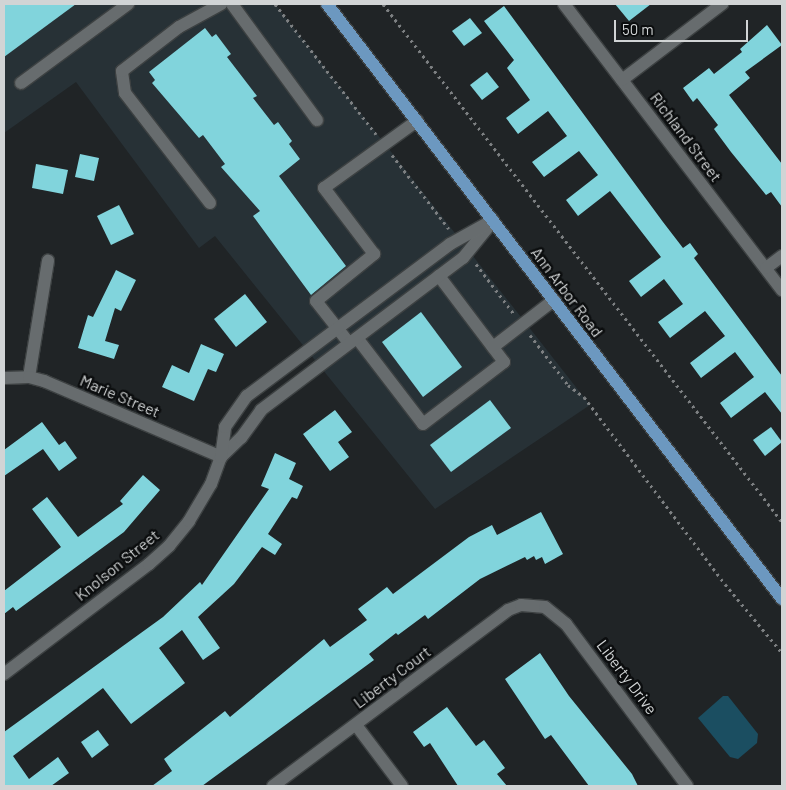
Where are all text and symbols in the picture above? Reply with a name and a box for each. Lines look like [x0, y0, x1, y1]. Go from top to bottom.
scale bar [616, 10, 750, 42]
text: 50 m [622, 20, 654, 38]
street label: Richland Street [646, 89, 726, 185]
street label: Ann Arbor Road [527, 243, 607, 341]
street label: Marie Street [77, 371, 163, 421]
street label: Knolson Street [71, 525, 163, 605]
street label: Liberty Drive [593, 636, 661, 718]
street label: Liberty Court [350, 642, 434, 712]

